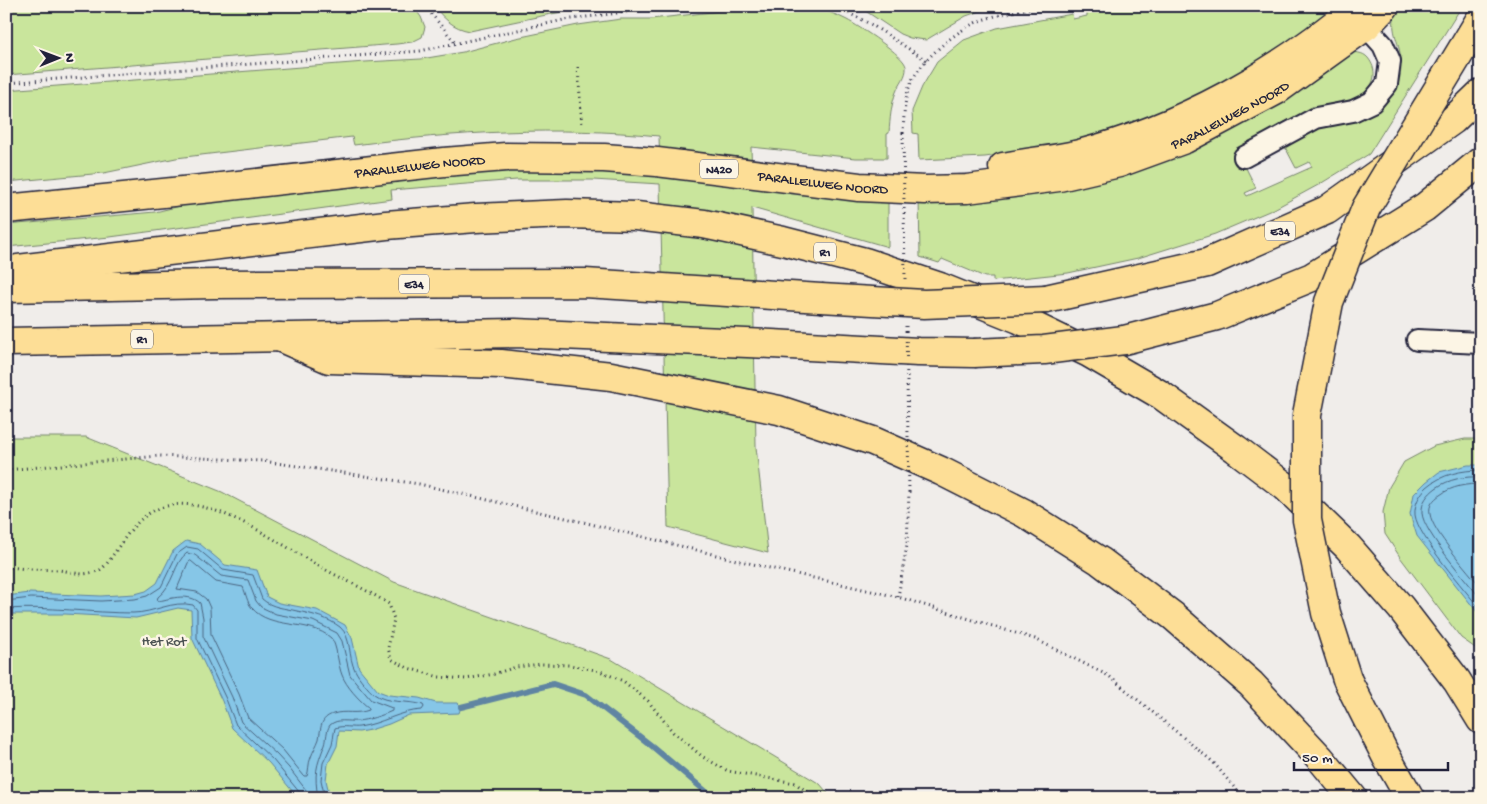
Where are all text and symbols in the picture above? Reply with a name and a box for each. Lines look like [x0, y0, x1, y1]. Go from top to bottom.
north arrow [32, 32, 82, 82]
text: N [60, 53, 77, 63]
street label: PARALLELWEG NOORD [1168, 78, 1294, 155]
street label: PARALLELWEG NOORD [353, 153, 487, 183]
road number: N420 [700, 160, 738, 178]
street label: PARALLELWEG NOORD [755, 168, 889, 199]
road number: E34 [1265, 222, 1295, 240]
road number: R1 [814, 242, 836, 262]
road number: E34 [399, 274, 429, 294]
road number: R1 [131, 329, 153, 348]
park label: Het Rot [142, 634, 188, 651]
scale bar [1294, 739, 1448, 771]
text: 50 m [1302, 750, 1333, 768]

